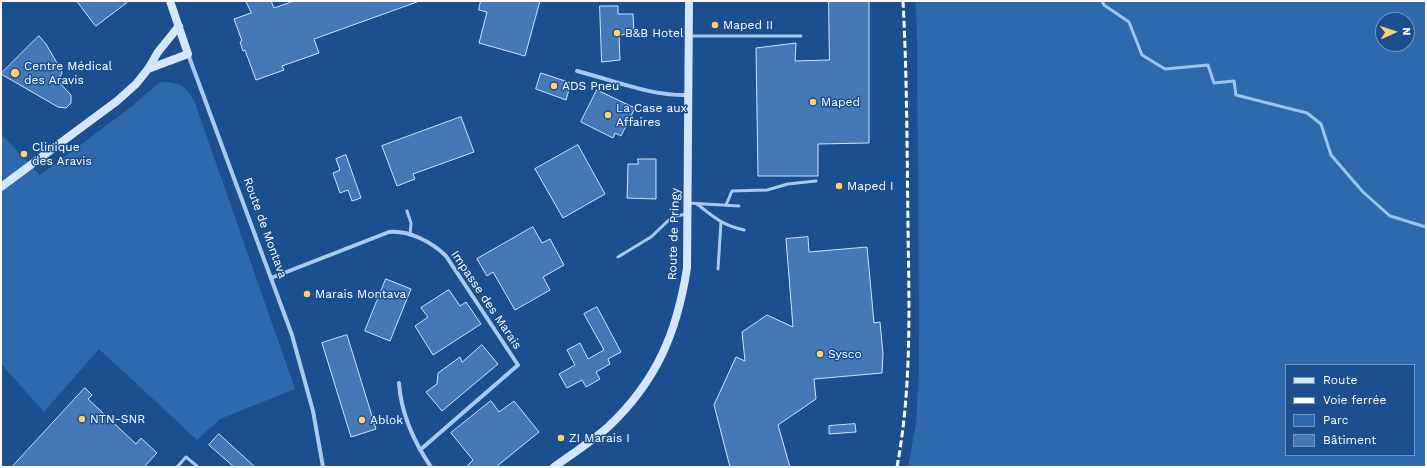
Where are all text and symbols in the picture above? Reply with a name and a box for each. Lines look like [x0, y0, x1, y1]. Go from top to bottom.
north arrow [1375, 12, 1415, 52]
place label: Maped II [723, 18, 773, 32]
marker: Maped II [710, 20, 720, 30]
place label: B&B Hotel [625, 26, 684, 40]
text: N [1400, 27, 1413, 36]
marker: B&B Hotel [612, 28, 622, 38]
place label: Centre Médical des Aravis [24, 59, 112, 87]
marker: Centre Médical des Aravis [9, 67, 21, 79]
place label: ADS Pneu [562, 79, 619, 93]
marker: ADS Pneu [549, 81, 559, 91]
place label: Maped [821, 95, 860, 109]
marker: Maped [808, 97, 818, 107]
place label: La Case aux Affaires [616, 101, 687, 129]
marker: La Case aux Affaires [603, 110, 613, 120]
place label: Clinique des Aravis [32, 140, 92, 168]
marker: Clinique des Aravis [19, 149, 29, 159]
street label: Route de Montava [240, 176, 290, 280]
place label: Maped I [847, 179, 894, 193]
marker: Maped I [834, 181, 844, 191]
street label: Route de Pringy [665, 188, 683, 280]
street label: Impasse des Marais [448, 248, 524, 352]
place label: Marais Montava [315, 287, 406, 301]
marker: Marais Montava [302, 289, 312, 299]
place label: Sysco [828, 347, 862, 361]
marker: Sysco [815, 349, 825, 359]
legend [1285, 364, 1415, 456]
text: Route [1323, 373, 1357, 387]
text: Voie ferrée [1323, 393, 1386, 407]
place label: NTN-SNR [90, 412, 145, 426]
place label: Ablok [370, 413, 403, 427]
text: Parc [1323, 413, 1349, 427]
marker: NTN-SNR [77, 414, 87, 424]
marker: Ablok [357, 415, 367, 425]
place label: ZI Marais I [569, 431, 630, 445]
marker: ZI Marais I [556, 433, 566, 443]
text: Bâtiment [1323, 433, 1376, 447]

